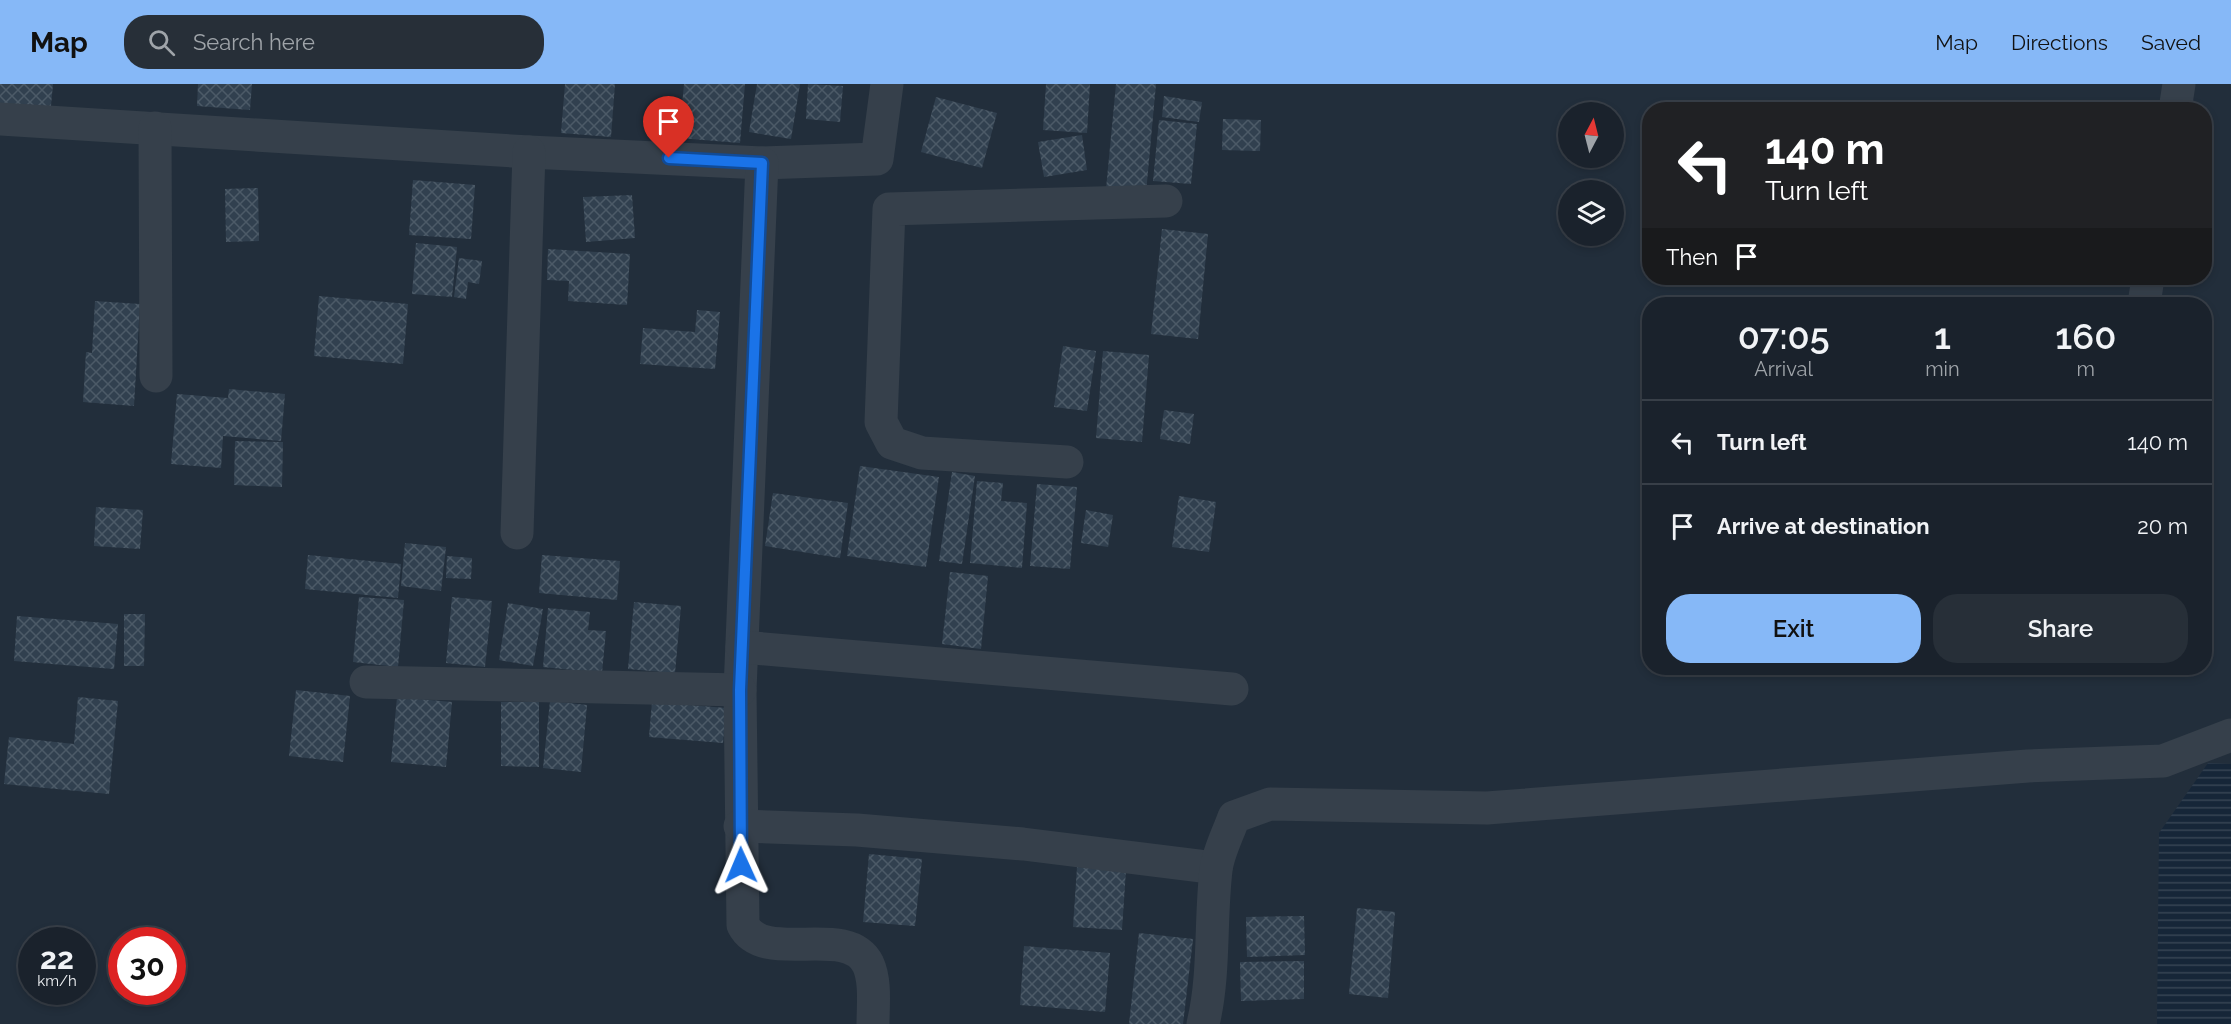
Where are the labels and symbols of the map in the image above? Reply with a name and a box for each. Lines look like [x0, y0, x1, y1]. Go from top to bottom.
pin [643, 96, 694, 158]
north arrow [1558, 102, 1624, 168]
position arrow [709, 833, 773, 897]
speed limit sign: 30 [108, 927, 186, 1005]

